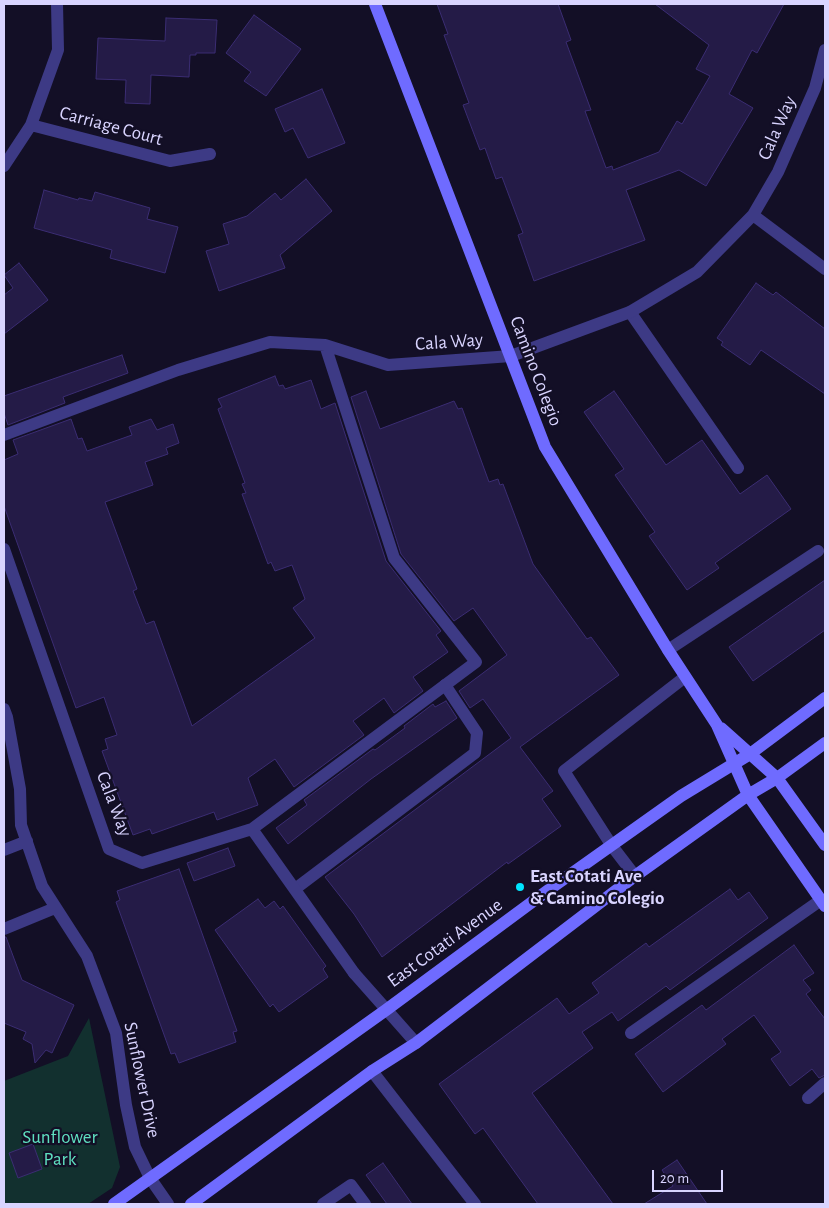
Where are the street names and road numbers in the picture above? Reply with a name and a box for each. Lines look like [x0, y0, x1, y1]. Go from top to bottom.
street label: Cala Way [753, 92, 801, 164]
street label: Carriage Court [57, 101, 165, 151]
street label: Camino Colegio [505, 313, 567, 429]
street label: Cala Way [414, 328, 484, 356]
street label: Cala Way [91, 768, 137, 840]
street label: East Cotati Avenue [383, 894, 507, 992]
street label: Sunflower Drive [119, 1020, 165, 1140]

